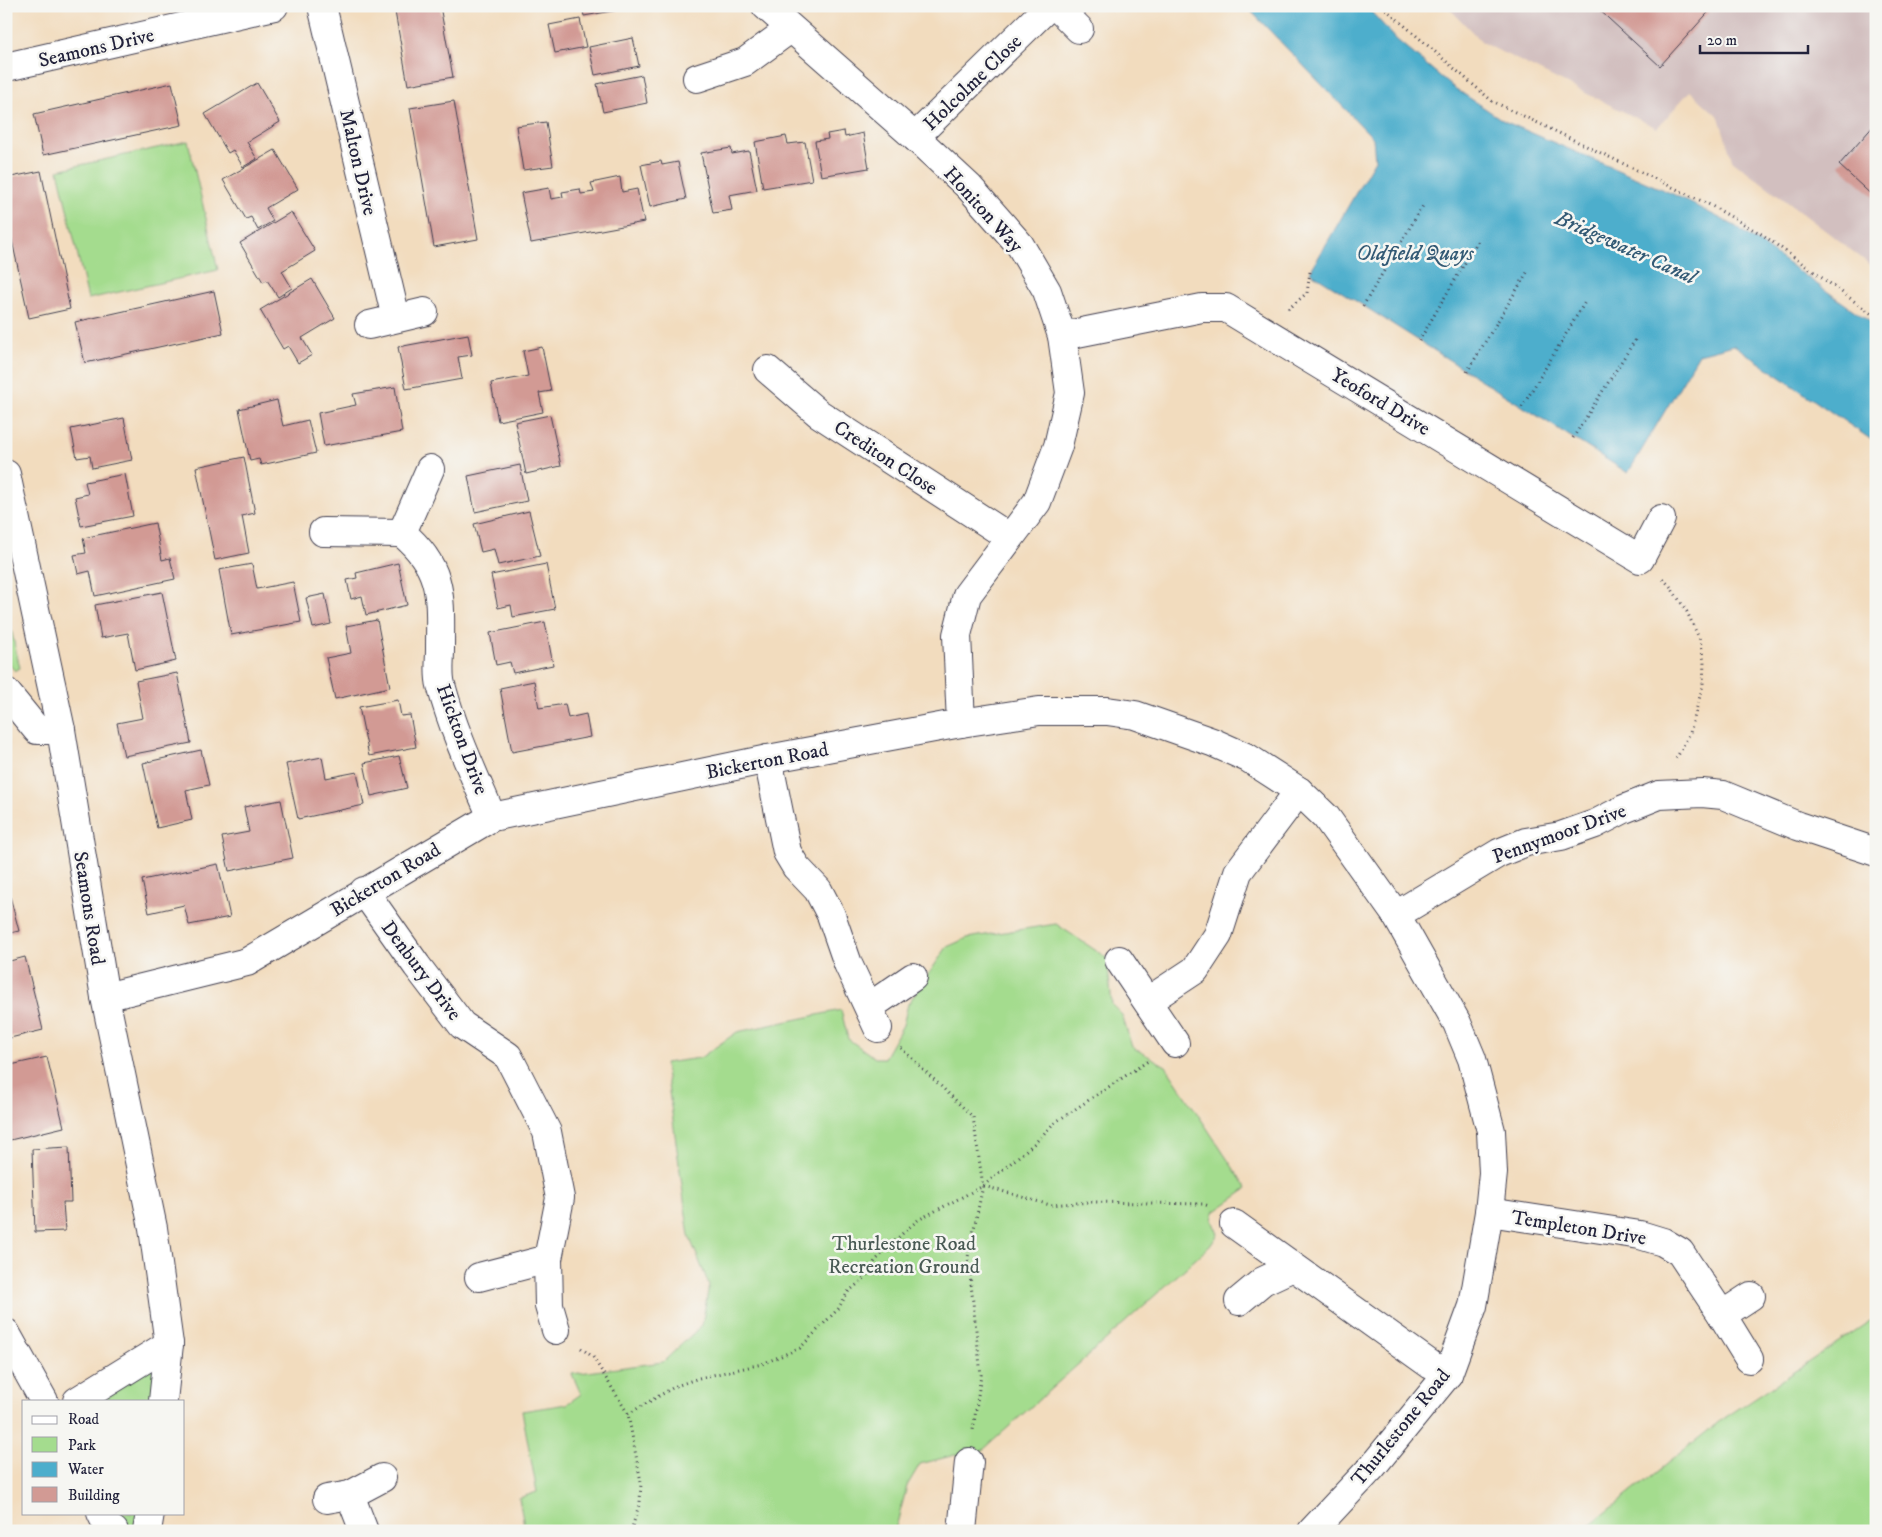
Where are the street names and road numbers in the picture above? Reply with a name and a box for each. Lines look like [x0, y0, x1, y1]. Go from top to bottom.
street label: Seamons Drive [36, 23, 157, 74]
street label: Holcolme Close [918, 30, 1028, 136]
street label: Malton Drive [333, 107, 382, 218]
street label: Honiton Way [938, 162, 1029, 259]
street label: Yeoford Drive [1326, 363, 1434, 442]
street label: Crediton Close [829, 415, 942, 501]
street label: Hickton Drive [430, 681, 493, 798]
street label: Bickerton Road [704, 737, 831, 786]
street label: Pennymoor Drive [1489, 799, 1630, 870]
street label: Bickerton Road [326, 838, 445, 923]
street label: Seamons Road [67, 850, 110, 967]
street label: Denbury Drive [375, 916, 466, 1026]
street label: Templeton Drive [1510, 1205, 1648, 1251]
street label: Thurlestone Road [1346, 1364, 1456, 1492]

